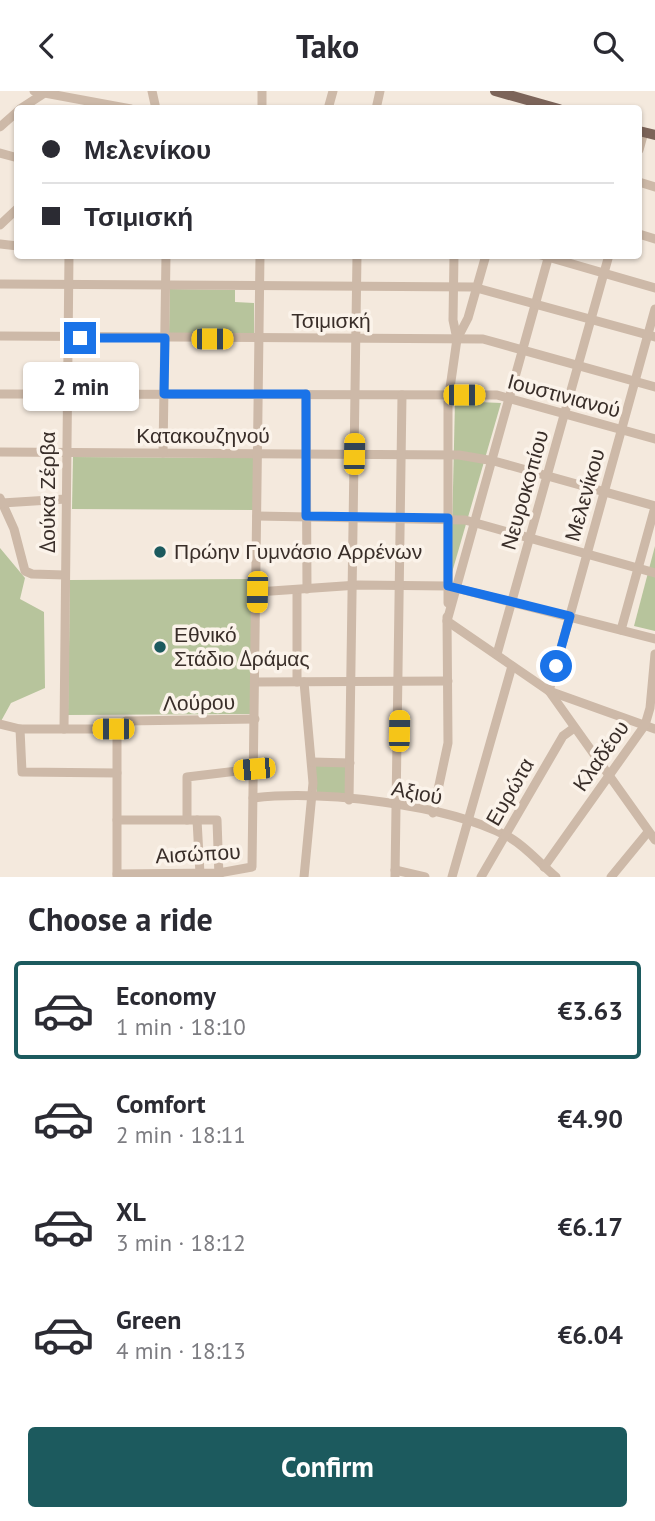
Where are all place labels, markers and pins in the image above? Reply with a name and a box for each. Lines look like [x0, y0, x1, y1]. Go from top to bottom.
place label: Πρώην Γυμνάσιο Αρρένων [174, 538, 422, 565]
marker: Πρώην Γυμνάσιο Αρρένων [152, 544, 168, 560]
place label: Εθνικό Στάδιο Δράμας [174, 621, 310, 672]
marker: Εθνικό Στάδιο Δράμας [152, 639, 168, 655]

